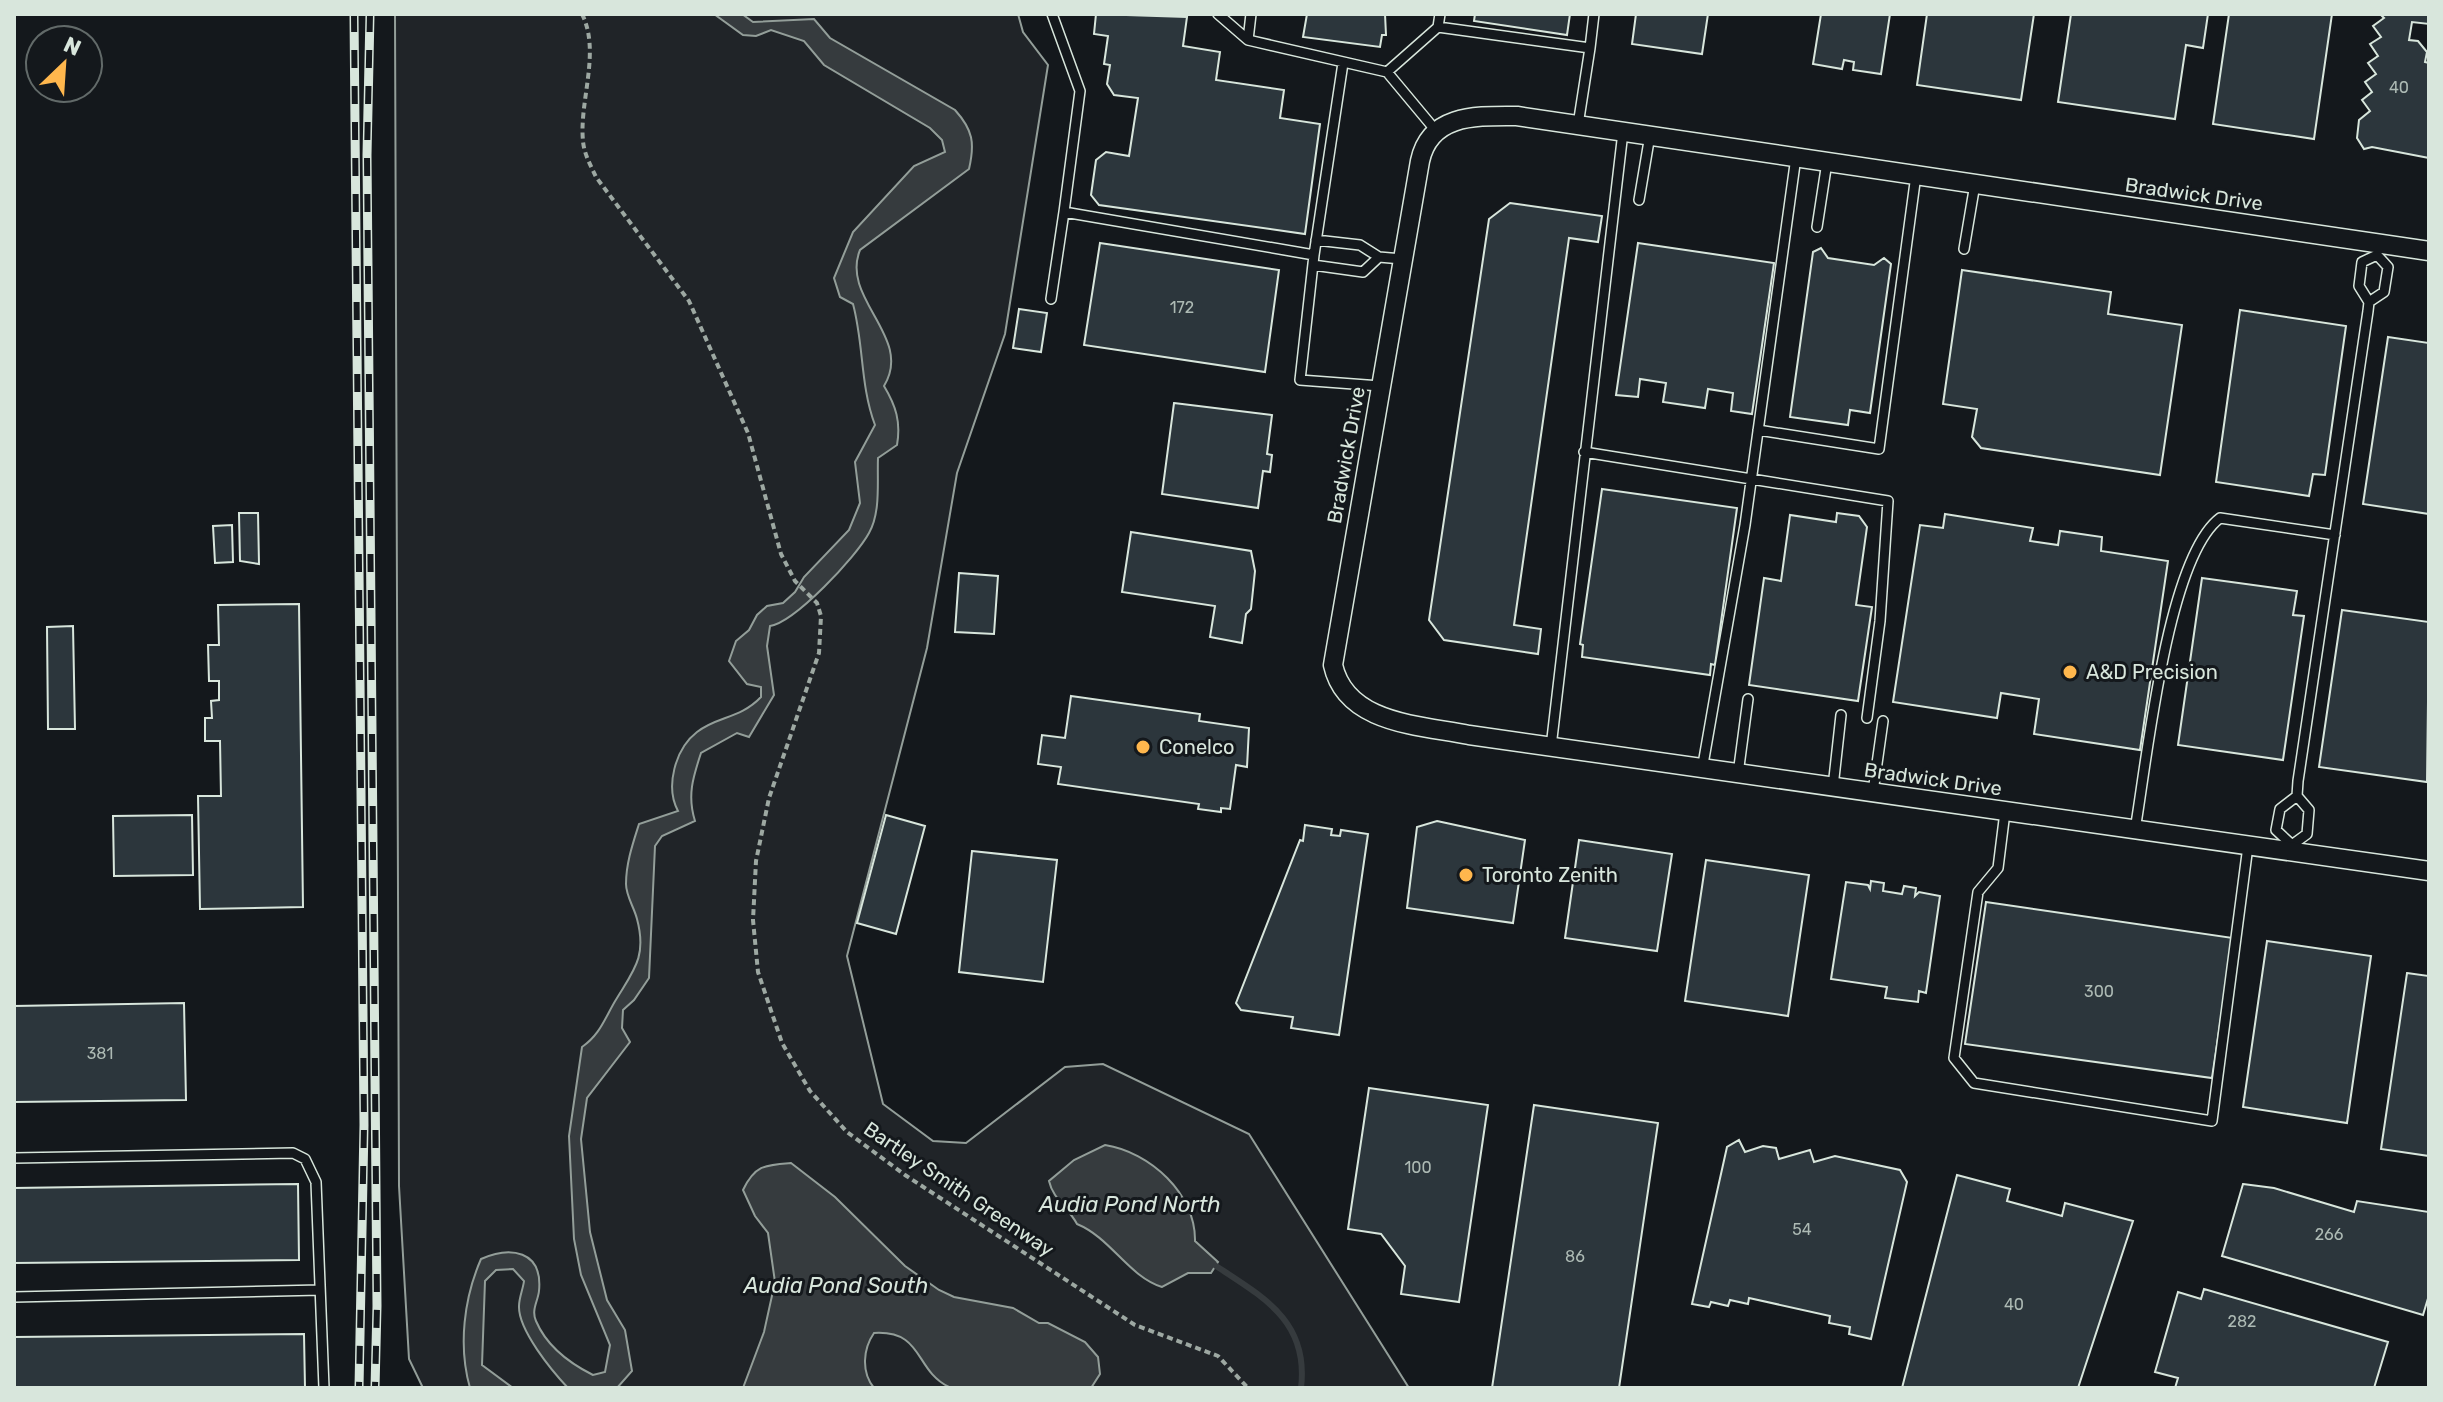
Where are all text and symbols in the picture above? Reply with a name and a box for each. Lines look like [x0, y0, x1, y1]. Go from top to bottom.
north arrow [24, 24, 104, 104]
text: N [59, 31, 85, 62]
house number: 40 [2389, 78, 2409, 97]
street label: Bradwick Drive [2124, 172, 2264, 216]
house number: 172 [1170, 298, 1194, 317]
street label: Bradwick Drive [1322, 385, 1370, 525]
place label: A&D Precision [2086, 660, 2218, 684]
marker: A&D Precision [2061, 663, 2079, 681]
place label: Conelco [1159, 735, 1235, 759]
marker: Conelco [1134, 738, 1152, 756]
street label: Bradwick Drive [1863, 757, 2003, 801]
place label: Toronto Zenith [1482, 863, 1618, 887]
marker: Toronto Zenith [1457, 866, 1475, 884]
house number: 300 [2084, 982, 2114, 1001]
house number: 381 [87, 1044, 113, 1063]
street label: Bartley Smith Greenway [859, 1116, 1059, 1262]
house number: 100 [1404, 1158, 1432, 1177]
water label: Audia Pond North [1038, 1191, 1221, 1218]
house number: 54 [1792, 1220, 1812, 1239]
house number: 266 [2315, 1225, 2344, 1244]
house number: 86 [1565, 1247, 1585, 1266]
water label: Audia Pond South [743, 1272, 928, 1299]
house number: 40 [2004, 1295, 2024, 1314]
house number: 282 [2228, 1312, 2256, 1331]

